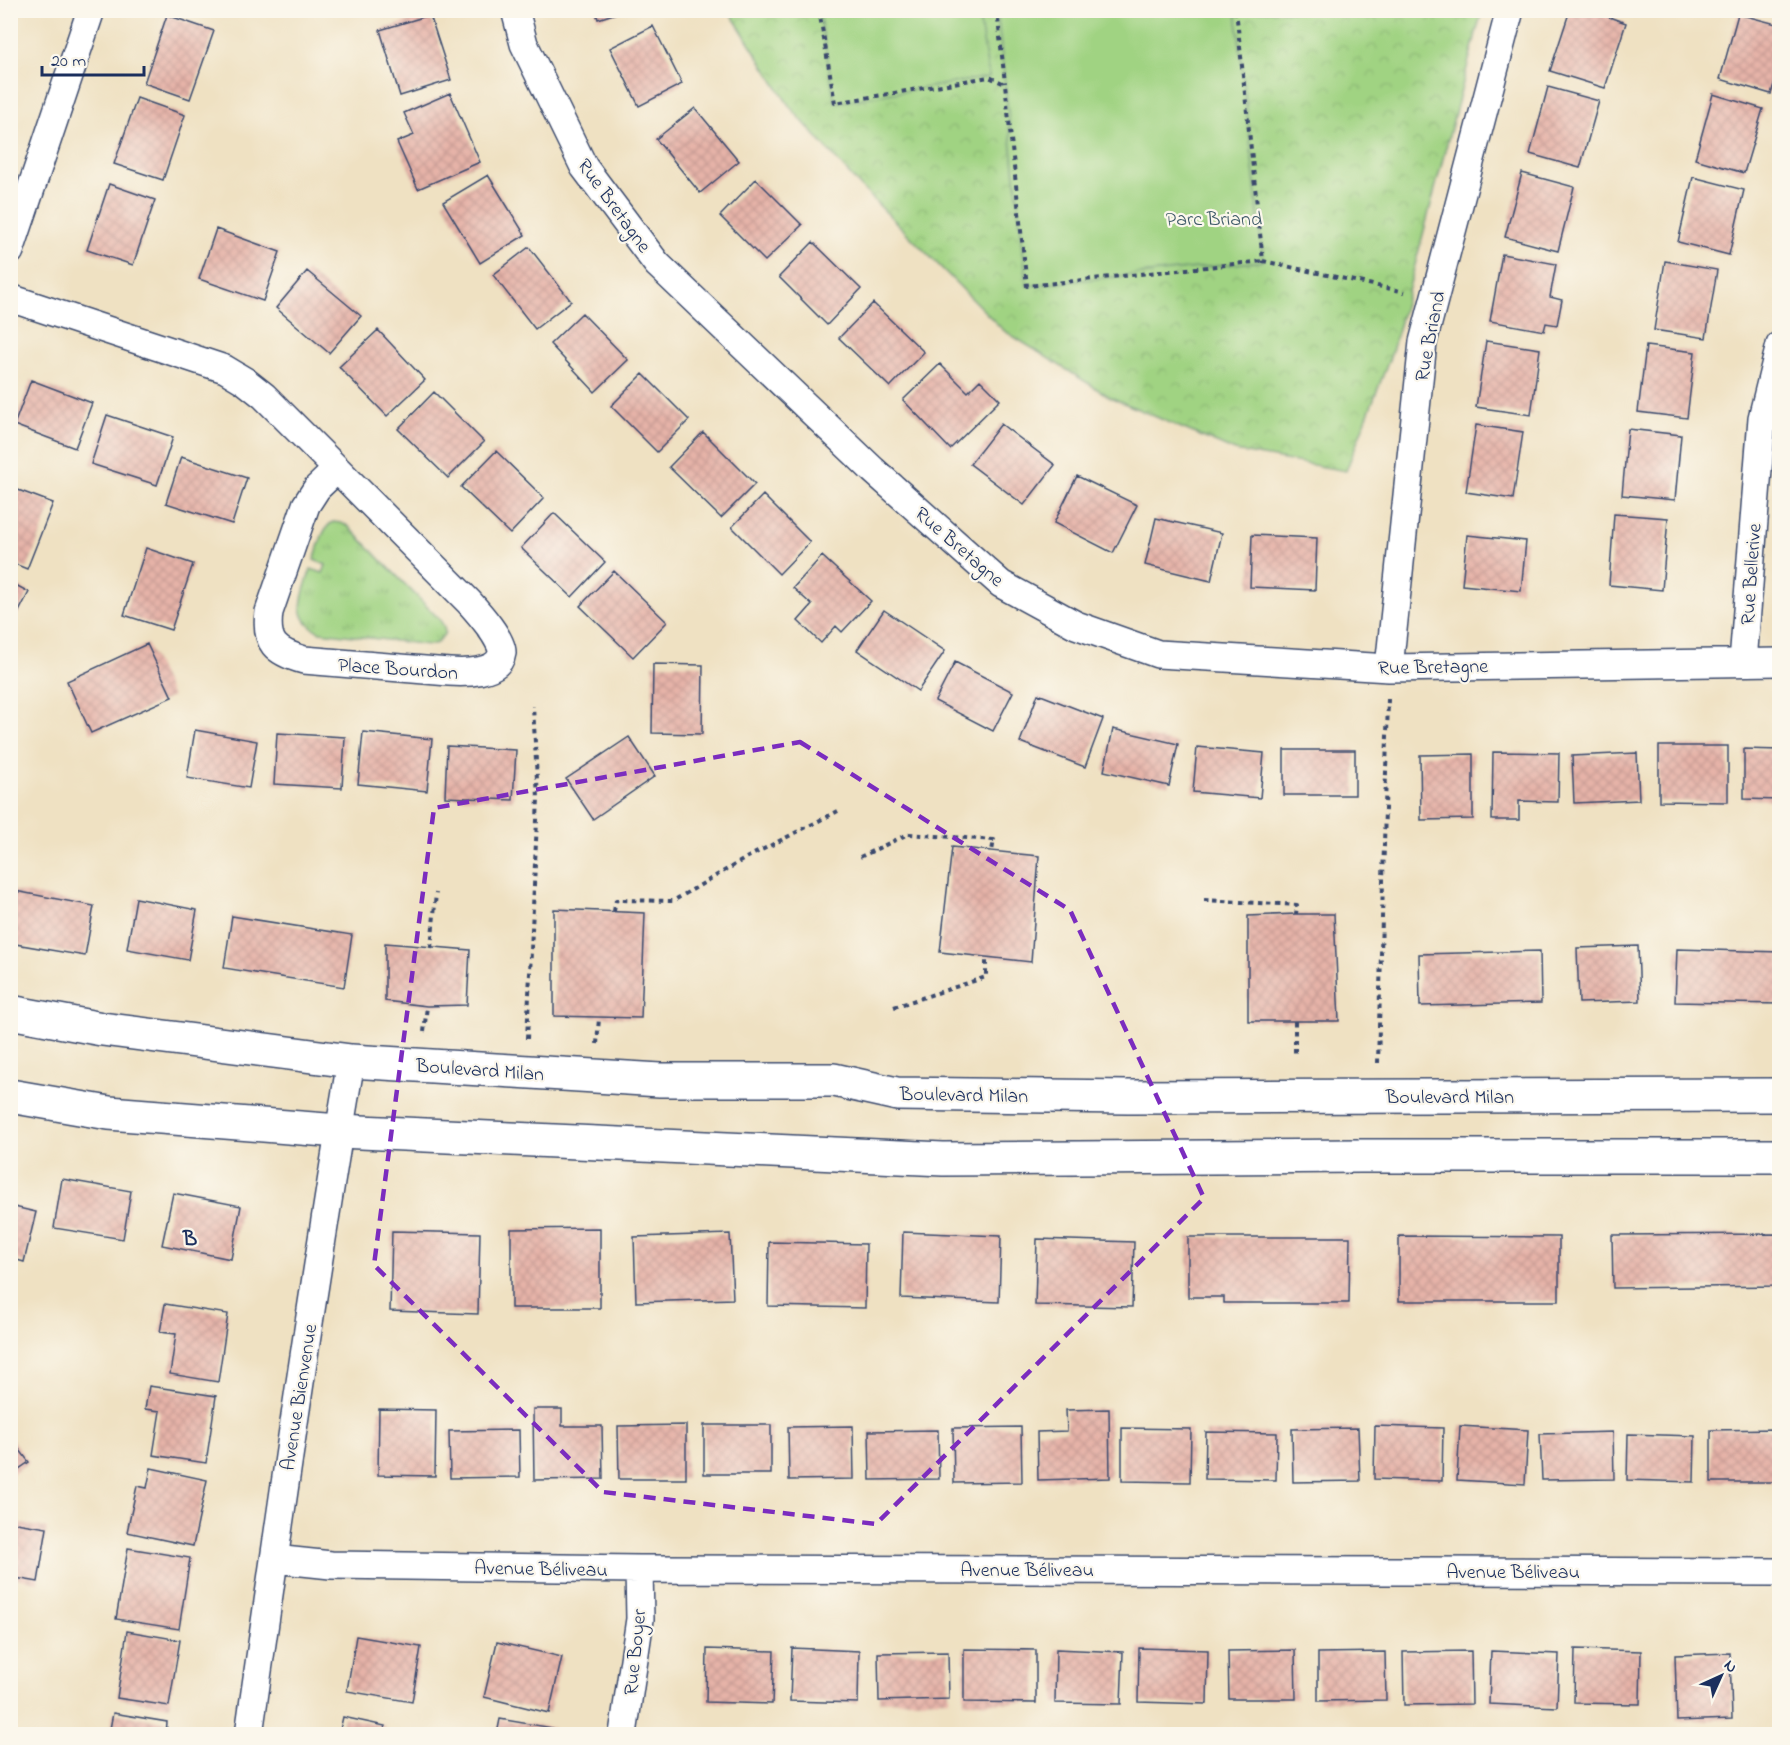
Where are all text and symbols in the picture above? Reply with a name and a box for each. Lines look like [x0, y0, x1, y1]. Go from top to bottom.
scale bar [42, 39, 144, 77]
text: 20 m [51, 49, 86, 75]
street label: Rue Bretagne [568, 153, 657, 260]
park label: Parc Briand [1166, 206, 1262, 235]
street label: Rue Briand [1408, 289, 1454, 384]
street label: Rue Bretagne [907, 501, 1010, 596]
street label: Rue Bellerive [1734, 522, 1771, 626]
street label: Place Bourdon [337, 652, 459, 689]
street label: Rue Bretagne [1378, 653, 1489, 685]
street label: Boulevard Milan [414, 1052, 545, 1090]
street label: Boulevard Milan [899, 1081, 1028, 1112]
street label: Boulevard Milan [1385, 1084, 1514, 1113]
district label: B [182, 1225, 197, 1255]
street label: Avenue Bienvenue [275, 1322, 326, 1473]
street label: Avenue Béliveau [474, 1555, 608, 1586]
street label: Avenue Béliveau [960, 1557, 1094, 1586]
street label: Avenue Béliveau [1446, 1559, 1580, 1588]
street label: Rue Boyer [618, 1607, 656, 1697]
north arrow [1691, 1646, 1751, 1706]
text: N [1718, 1654, 1743, 1679]

